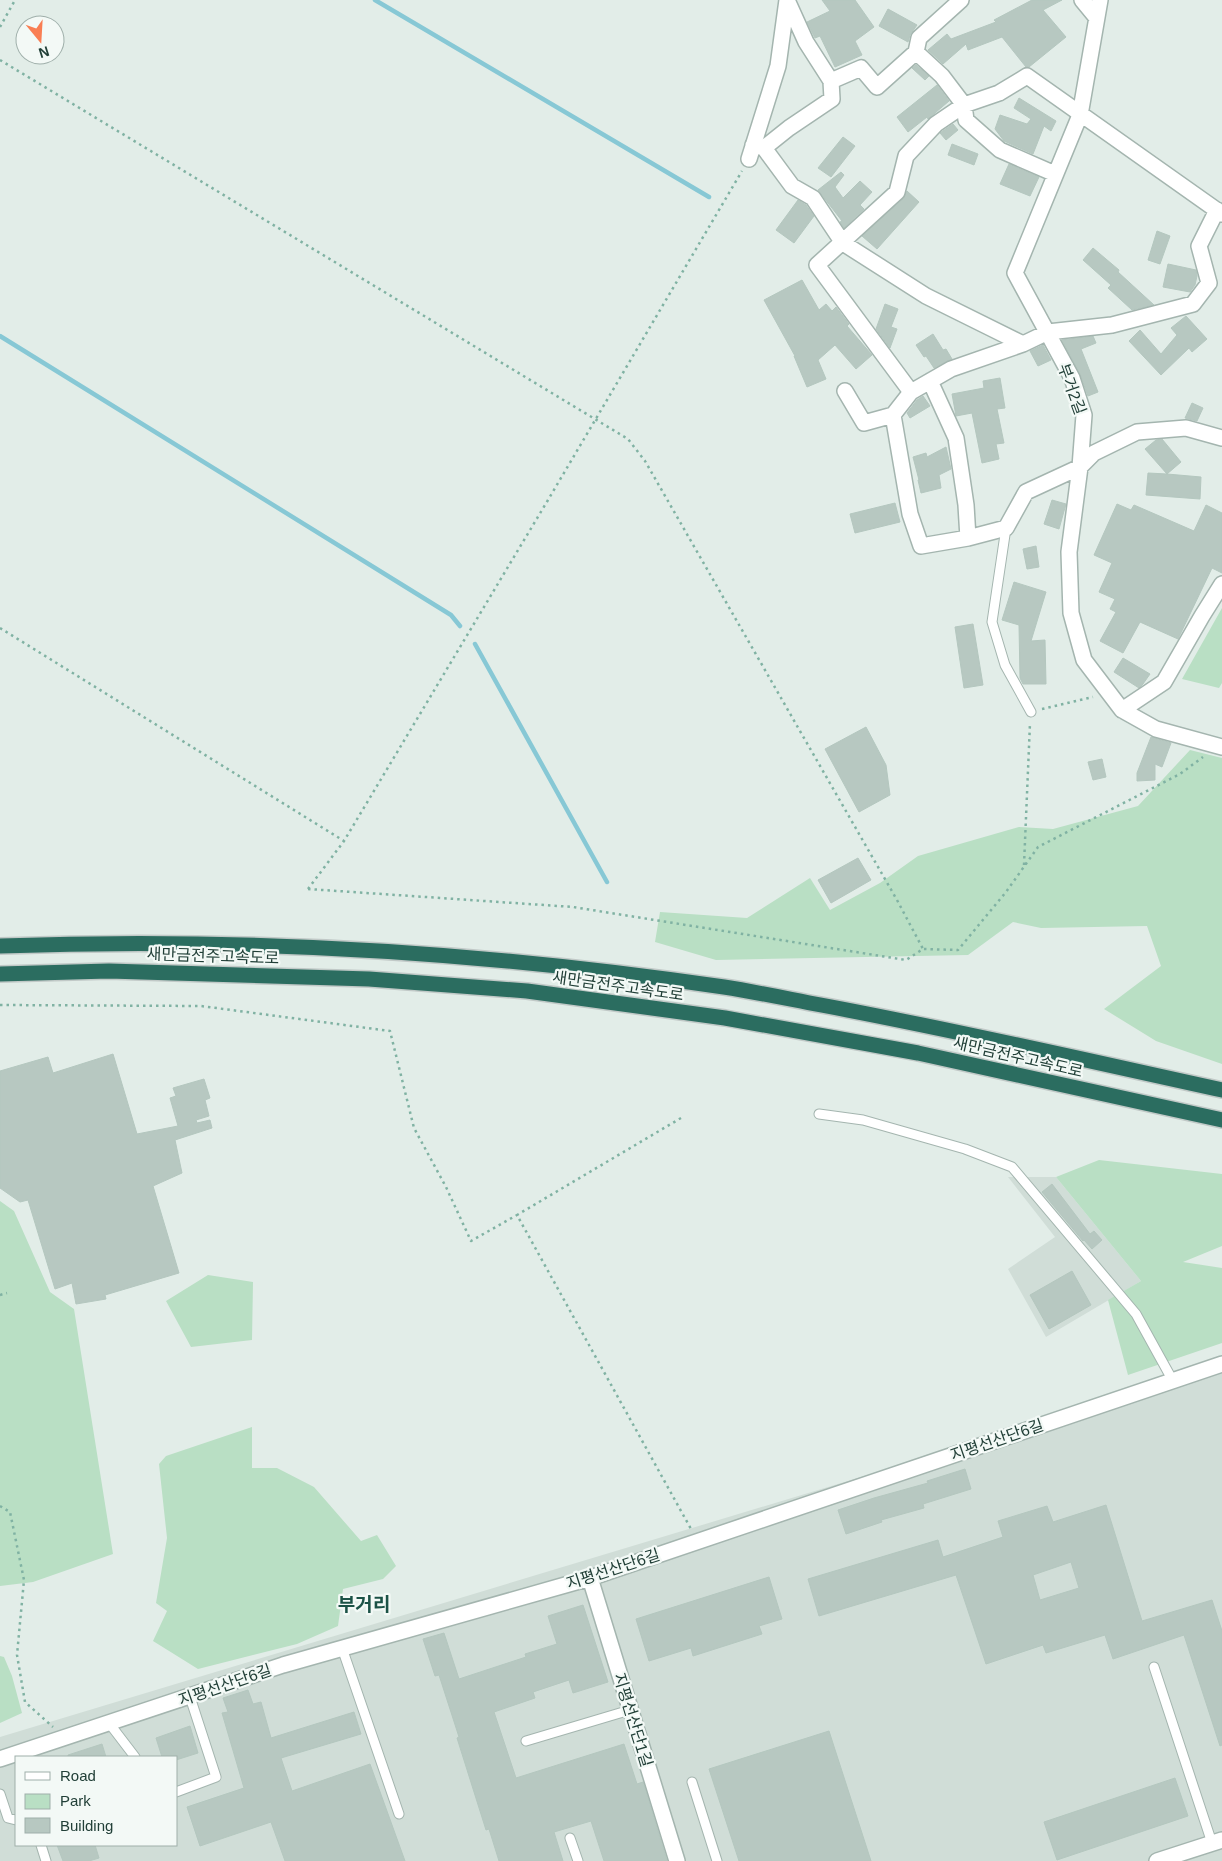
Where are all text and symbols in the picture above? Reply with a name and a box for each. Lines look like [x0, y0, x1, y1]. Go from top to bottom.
north arrow [15, 15, 65, 65]
text: N [37, 43, 51, 62]
street label: 부거2길 [1055, 361, 1089, 417]
street label: 새만금전주고속도로 [147, 945, 280, 967]
street label: 새만금전주고속도로 [551, 968, 685, 1004]
street label: 새만금전주고속도로 [952, 1034, 1085, 1080]
street label: 지평선산단6길 [948, 1416, 1046, 1464]
street label: 지평선산단6길 [564, 1546, 662, 1592]
district label: 부거리 [338, 1594, 390, 1615]
street label: 지평선산단6길 [176, 1661, 274, 1709]
street label: 지평선산단1길 [611, 1671, 655, 1769]
legend [15, 1756, 178, 1846]
text: Road [60, 1767, 96, 1784]
text: Park [60, 1792, 91, 1809]
text: Building [60, 1817, 113, 1834]

